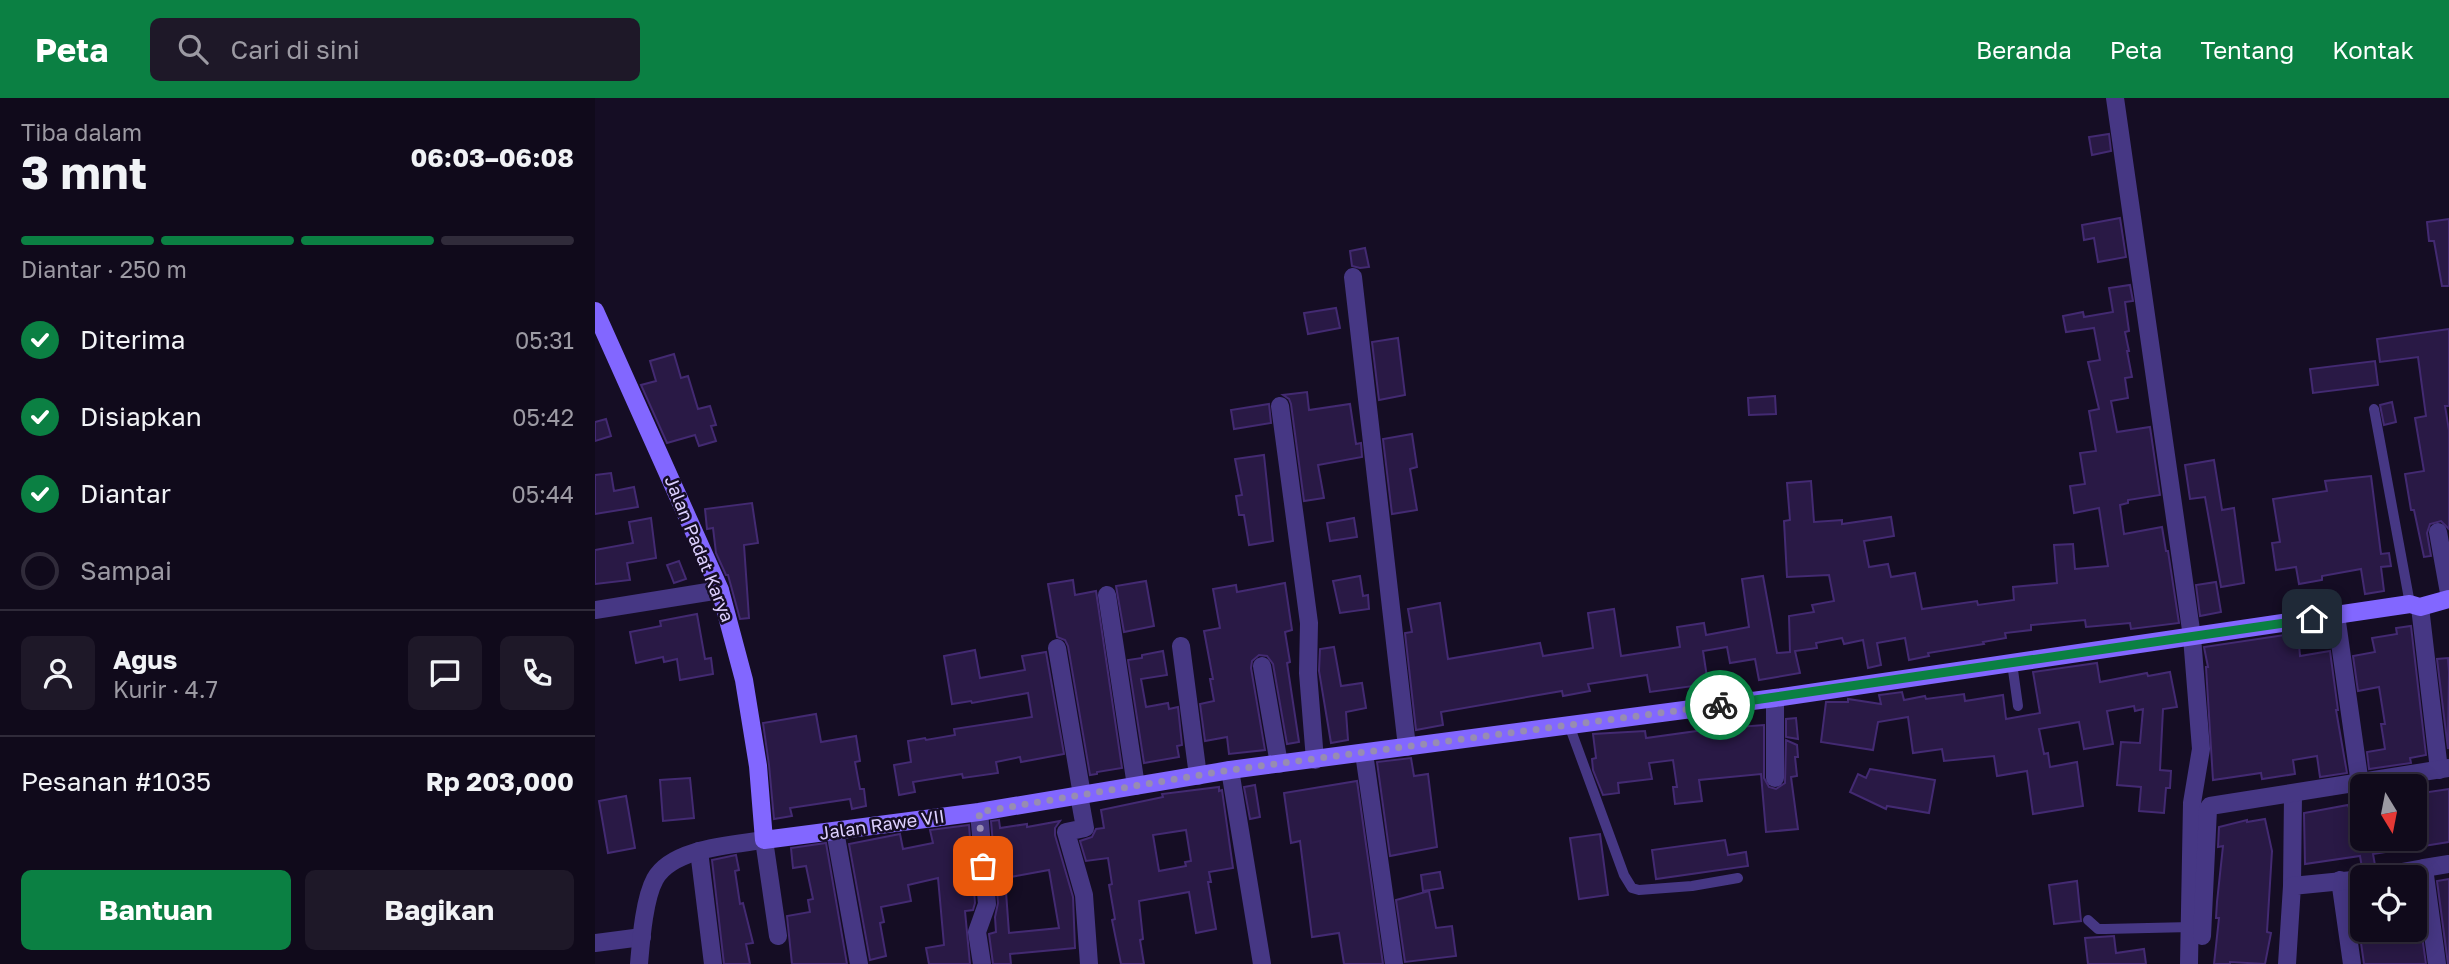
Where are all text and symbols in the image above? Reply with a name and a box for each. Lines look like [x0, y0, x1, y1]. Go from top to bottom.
search box [150, 18, 640, 81]
text: Peta [35, 30, 108, 69]
icon: search [174, 30, 212, 68]
text: Cari di sini [230, 34, 360, 65]
text: Beranda [1976, 35, 2072, 64]
text: Peta [2110, 35, 2162, 64]
text: Tentang [2200, 35, 2294, 64]
text: Kontak [2332, 35, 2414, 64]
text: Tiba dalam [21, 118, 142, 146]
text: 06:03–06:08 [410, 142, 574, 173]
text: 3 mnt [21, 144, 147, 199]
text: Diantar · 250 m [21, 255, 187, 283]
icon: check [21, 321, 59, 359]
text: Diterima [80, 324, 185, 355]
text: 05:31 [515, 326, 574, 354]
icon: check [21, 398, 59, 436]
text: Disiapkan [80, 401, 202, 432]
text: 05:42 [512, 403, 574, 431]
street label: Jalan Padat Karya [661, 472, 739, 625]
icon: check [21, 475, 59, 513]
text: Diantar [80, 478, 171, 509]
text: 05:44 [511, 480, 574, 508]
text: Sampai [80, 555, 172, 586]
pin [2282, 589, 2342, 649]
icon: home [2293, 600, 2331, 638]
button: person [21, 636, 95, 710]
button: chat [408, 636, 482, 710]
button: phone [500, 636, 574, 710]
text: Agus [113, 644, 177, 675]
courier [1685, 670, 1755, 740]
text: Kurir · 4.7 [113, 675, 218, 703]
icon: bike [1701, 686, 1739, 724]
text: Pesanan #1035 [21, 766, 211, 797]
text: Rp 203,000 [426, 766, 574, 797]
north arrow [2350, 774, 2427, 850]
map controls [2350, 774, 2427, 942]
street label: Jalan Rawe VII [818, 804, 946, 844]
pin [953, 836, 1013, 896]
icon: bag [964, 847, 1002, 885]
button: locate [2350, 865, 2427, 942]
button: Bantuan [21, 870, 291, 950]
button: Bagikan [305, 870, 574, 950]

